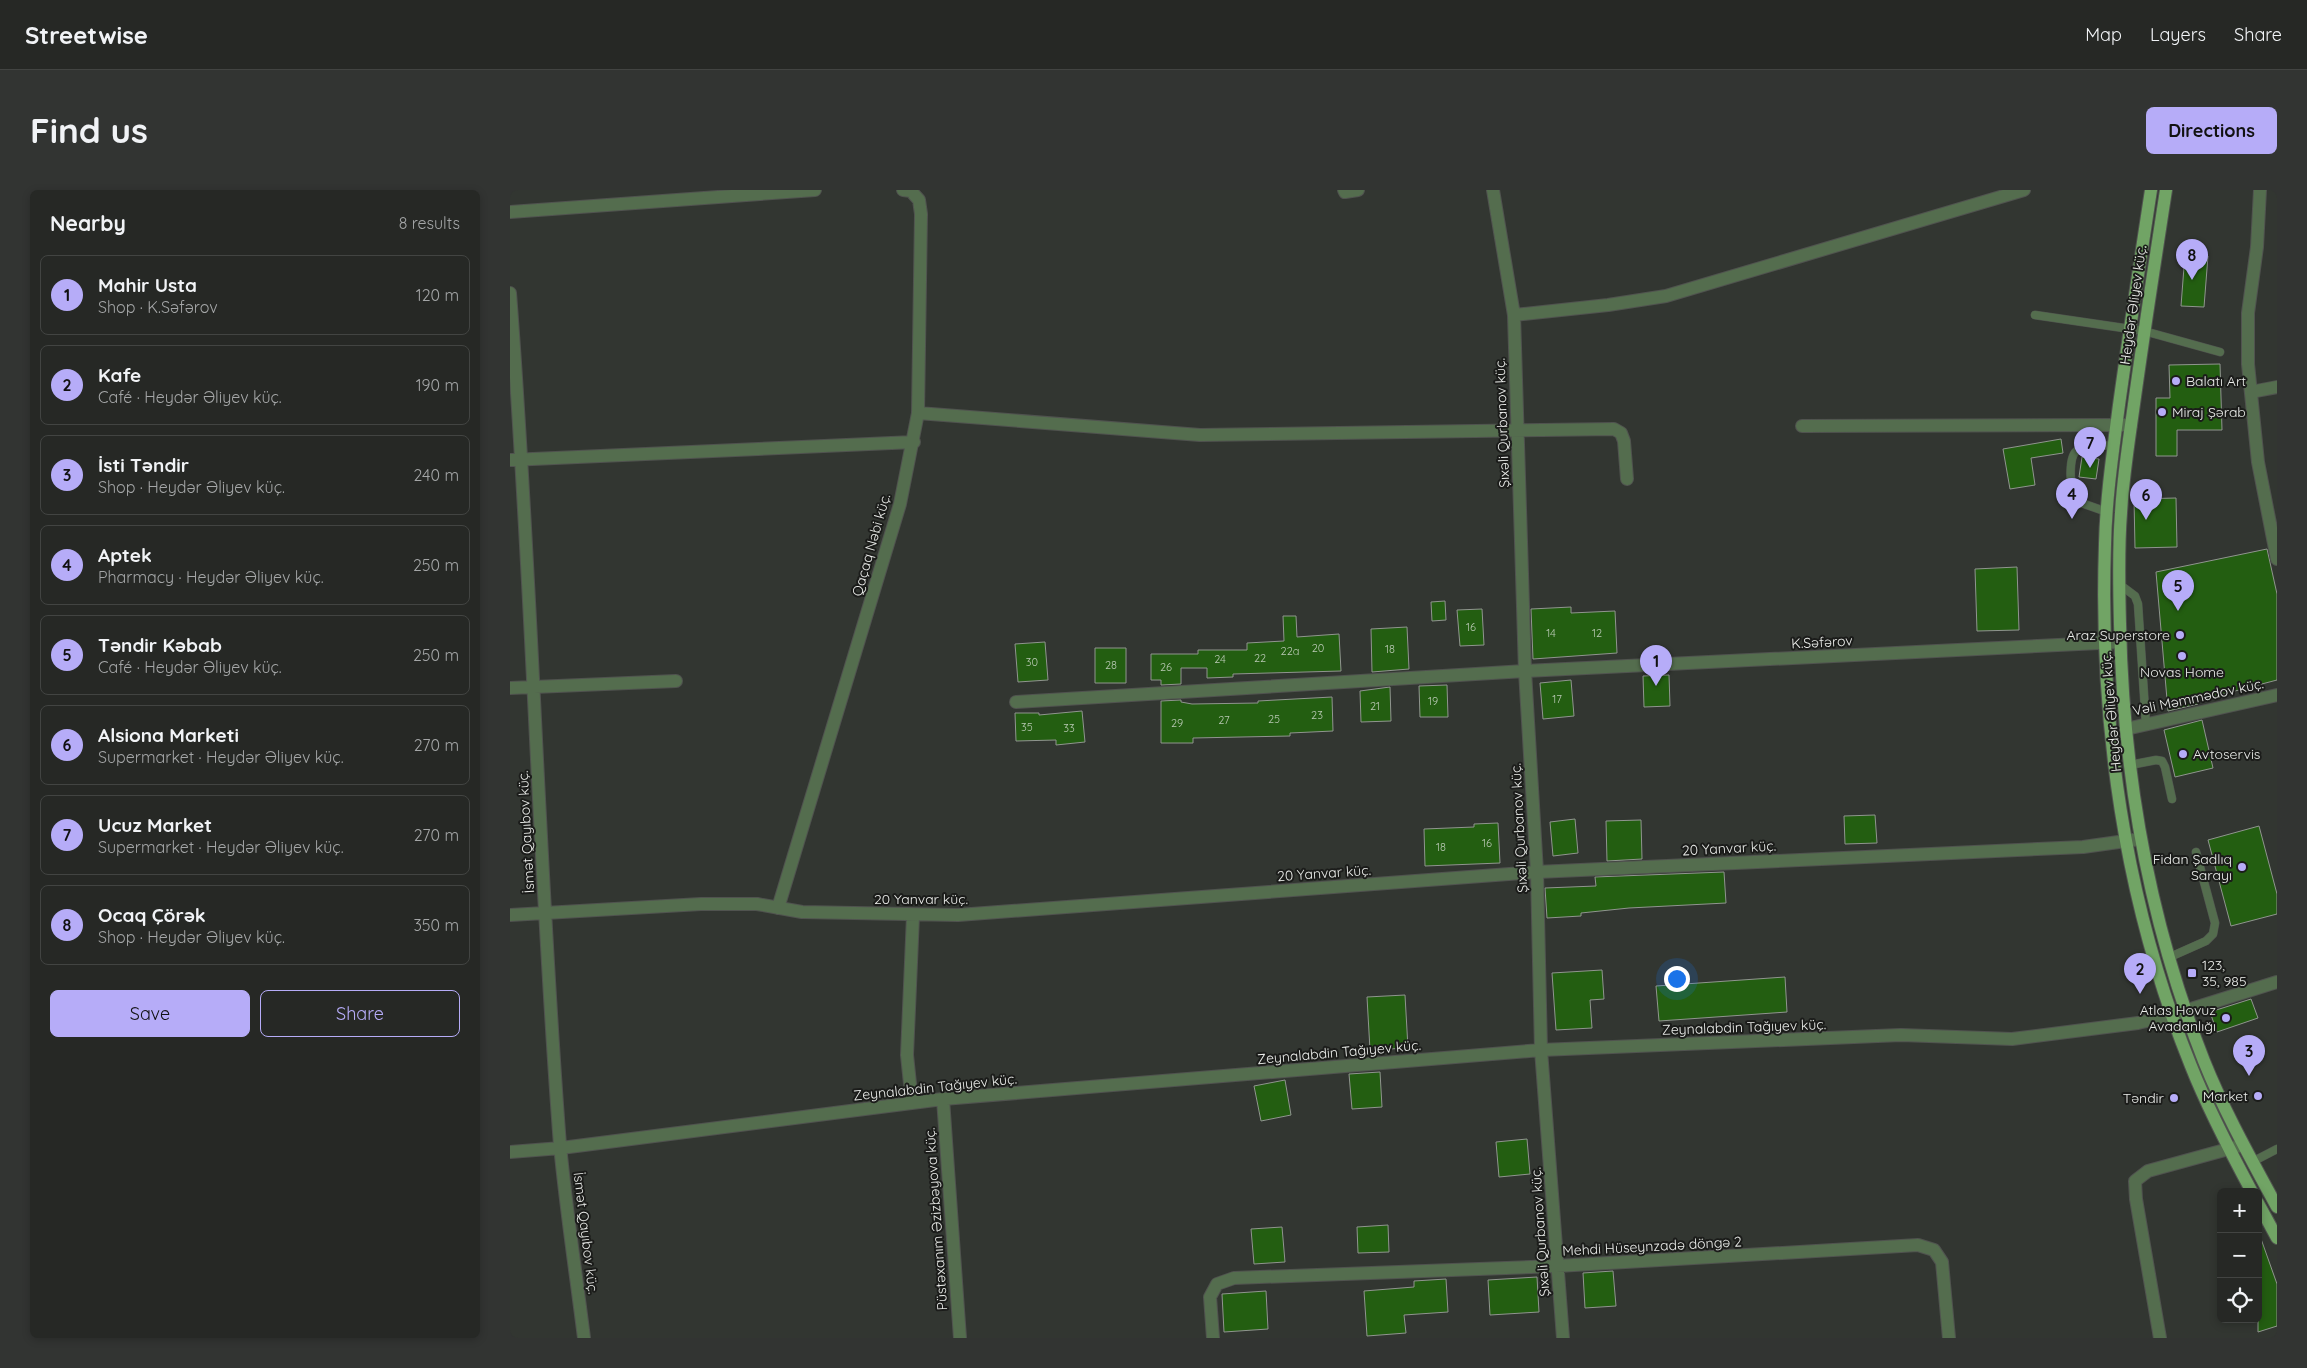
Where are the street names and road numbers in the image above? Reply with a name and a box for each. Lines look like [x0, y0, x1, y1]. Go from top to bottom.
street label: Heydər Əliyev küç. [2116, 244, 2150, 366]
street label: Şıxəli Qurbanov küç. [1491, 358, 1513, 488]
street label: Qaçaq Nəbi küç. [848, 492, 894, 598]
street label: K.Səfərov [1791, 631, 1853, 653]
street label: Heydər Əliyev küç. [2097, 651, 2125, 773]
street label: Vəli Məmmədov küç. [2131, 674, 2265, 720]
street label: Şıxəli Qurbanov küç. [1507, 763, 1531, 893]
street label: İsmət Qayıbov küç. [514, 770, 538, 894]
street label: 20 Yanvar küç. [1682, 837, 1776, 859]
street label: 20 Yanvar küç. [1276, 861, 1372, 885]
street label: 20 Yanvar küç. [874, 890, 968, 908]
street label: Zeynalabdin Tağıyev küç. [1662, 1015, 1826, 1039]
street label: Zeynalabdin Tağıyev küç. [1256, 1036, 1422, 1068]
street label: Zeynalabdin Tağıyev küç. [852, 1069, 1018, 1105]
street label: Püstəxanım Əzizbəyova küç. [921, 1127, 951, 1311]
street label: Şıxəli Qurbanov küç. [1527, 1167, 1553, 1297]
street label: İsmət Qayıbov küç. [570, 1171, 602, 1295]
street label: Mehdi Hüseynzadə döngə 2 [1562, 1232, 1743, 1260]

